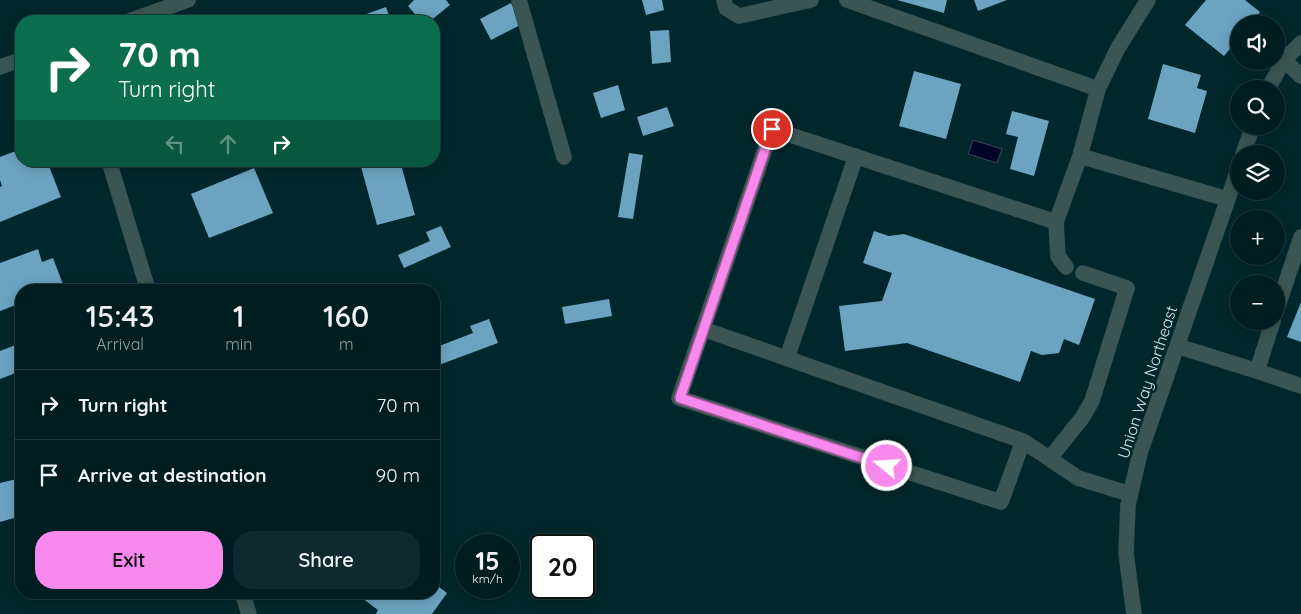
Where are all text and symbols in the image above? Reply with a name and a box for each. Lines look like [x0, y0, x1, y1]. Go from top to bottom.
map controls [1230, 15, 1285, 330]
button: sound [1230, 15, 1285, 70]
text: 70 m [118, 32, 201, 76]
icon: right [35, 35, 100, 100]
text: Turn right [118, 75, 215, 103]
button: search [1230, 80, 1285, 135]
pin [751, 108, 793, 150]
icon: arrive [758, 115, 786, 143]
icon: left [161, 130, 189, 158]
icon: ahead [214, 130, 242, 158]
icon: right [267, 130, 295, 158]
button: layers [1230, 145, 1285, 200]
button: + [1230, 210, 1285, 265]
button: − [1230, 275, 1285, 330]
text: 15:43 [86, 297, 155, 335]
text: 1 [233, 297, 245, 335]
text: 160 [323, 297, 369, 335]
street label: Union Way Northeast [1113, 303, 1181, 461]
text: Arrival [96, 334, 144, 354]
text: min [225, 334, 252, 354]
text: m [339, 334, 353, 354]
icon: right [35, 391, 63, 419]
text: Turn right [78, 393, 167, 417]
text: 70 m [376, 393, 420, 417]
position arrow [860, 439, 912, 491]
icon: arrive [35, 461, 63, 489]
text: Arrive at destination [78, 463, 267, 487]
text: 90 m [376, 463, 420, 487]
button: Exit [35, 531, 223, 589]
button: Share [233, 531, 420, 589]
speed limit sign: 20 [530, 534, 595, 599]
text: 15 [475, 545, 500, 576]
text: km/h [472, 571, 503, 586]

